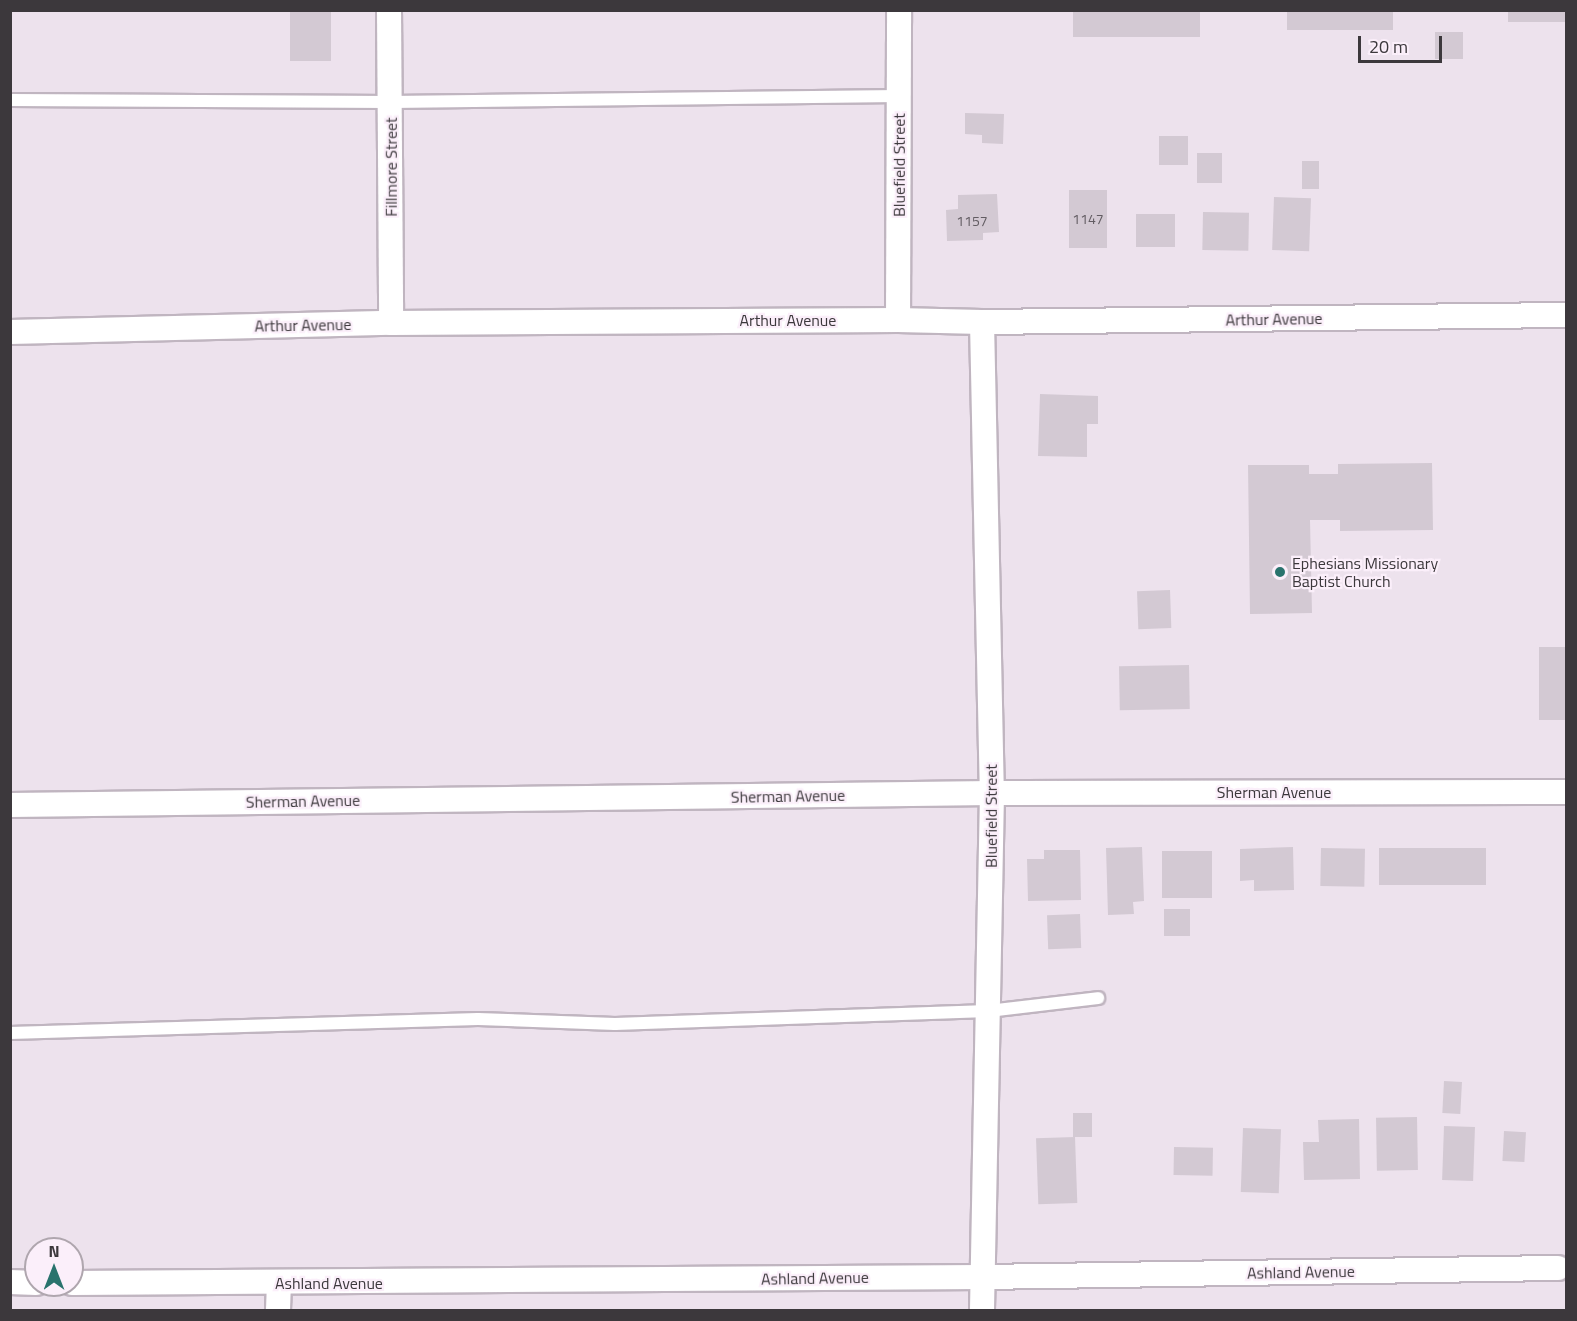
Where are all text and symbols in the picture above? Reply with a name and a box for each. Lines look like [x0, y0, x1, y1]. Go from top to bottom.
scale bar [1361, 24, 1445, 62]
text: 20 m [1369, 33, 1408, 60]
street label: Bluefield Street [889, 113, 909, 217]
street label: Fillmore Street [381, 117, 401, 217]
house number: 1147 [1072, 211, 1104, 227]
house number: 1157 [956, 213, 988, 229]
street label: Arthur Avenue [1225, 309, 1323, 329]
street label: Arthur Avenue [740, 310, 836, 330]
street label: Arthur Avenue [254, 315, 352, 335]
place label: Ephesians Missionary Baptist Church [1292, 553, 1438, 591]
marker: Ephesians Missionary Baptist Church [1273, 565, 1287, 579]
street label: Bluefield Street [981, 764, 1001, 868]
street label: Sherman Avenue [1217, 782, 1331, 802]
street label: Sherman Avenue [731, 785, 845, 807]
street label: Sherman Avenue [246, 790, 360, 812]
north arrow [24, 1237, 84, 1297]
text: N [48, 1239, 60, 1263]
street label: Ashland Avenue [1247, 1261, 1355, 1283]
street label: Ashland Avenue [761, 1267, 869, 1289]
street label: Ashland Avenue [275, 1273, 383, 1293]

